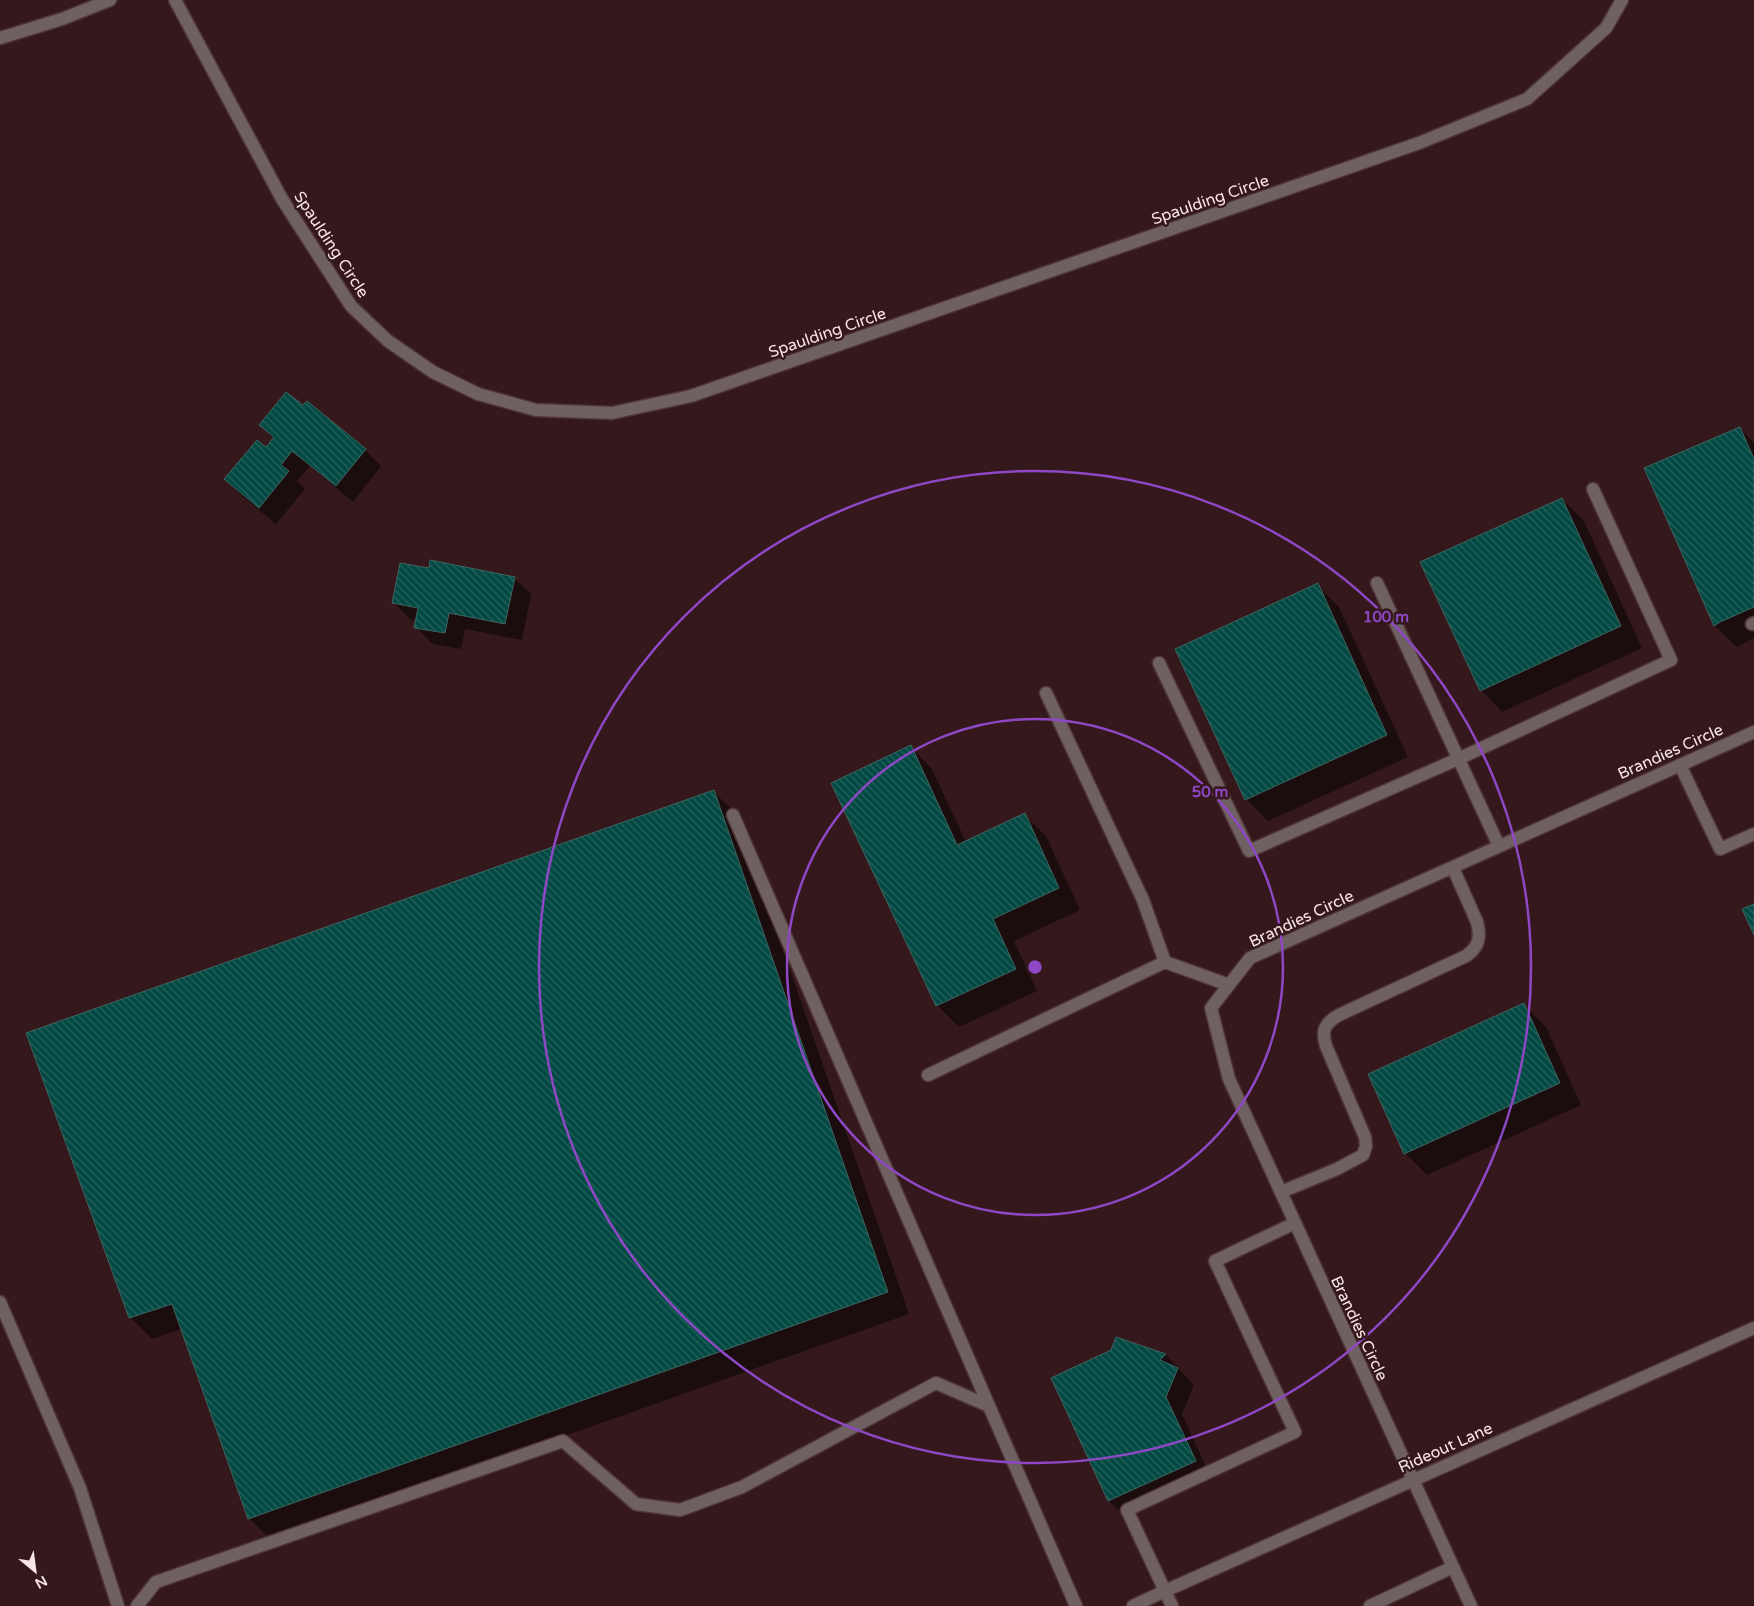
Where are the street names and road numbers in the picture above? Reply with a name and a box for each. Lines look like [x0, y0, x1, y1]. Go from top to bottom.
street label: Spaulding Circle [1149, 170, 1272, 229]
street label: Spaulding Circle [289, 187, 373, 302]
street label: Spaulding Circle [766, 303, 889, 362]
street label: Brandies Circle [1615, 720, 1726, 784]
street label: Brandies Circle [1246, 886, 1357, 952]
street label: Brandies Circle [1326, 1273, 1392, 1384]
street label: Rideout Lane [1395, 1418, 1496, 1478]

